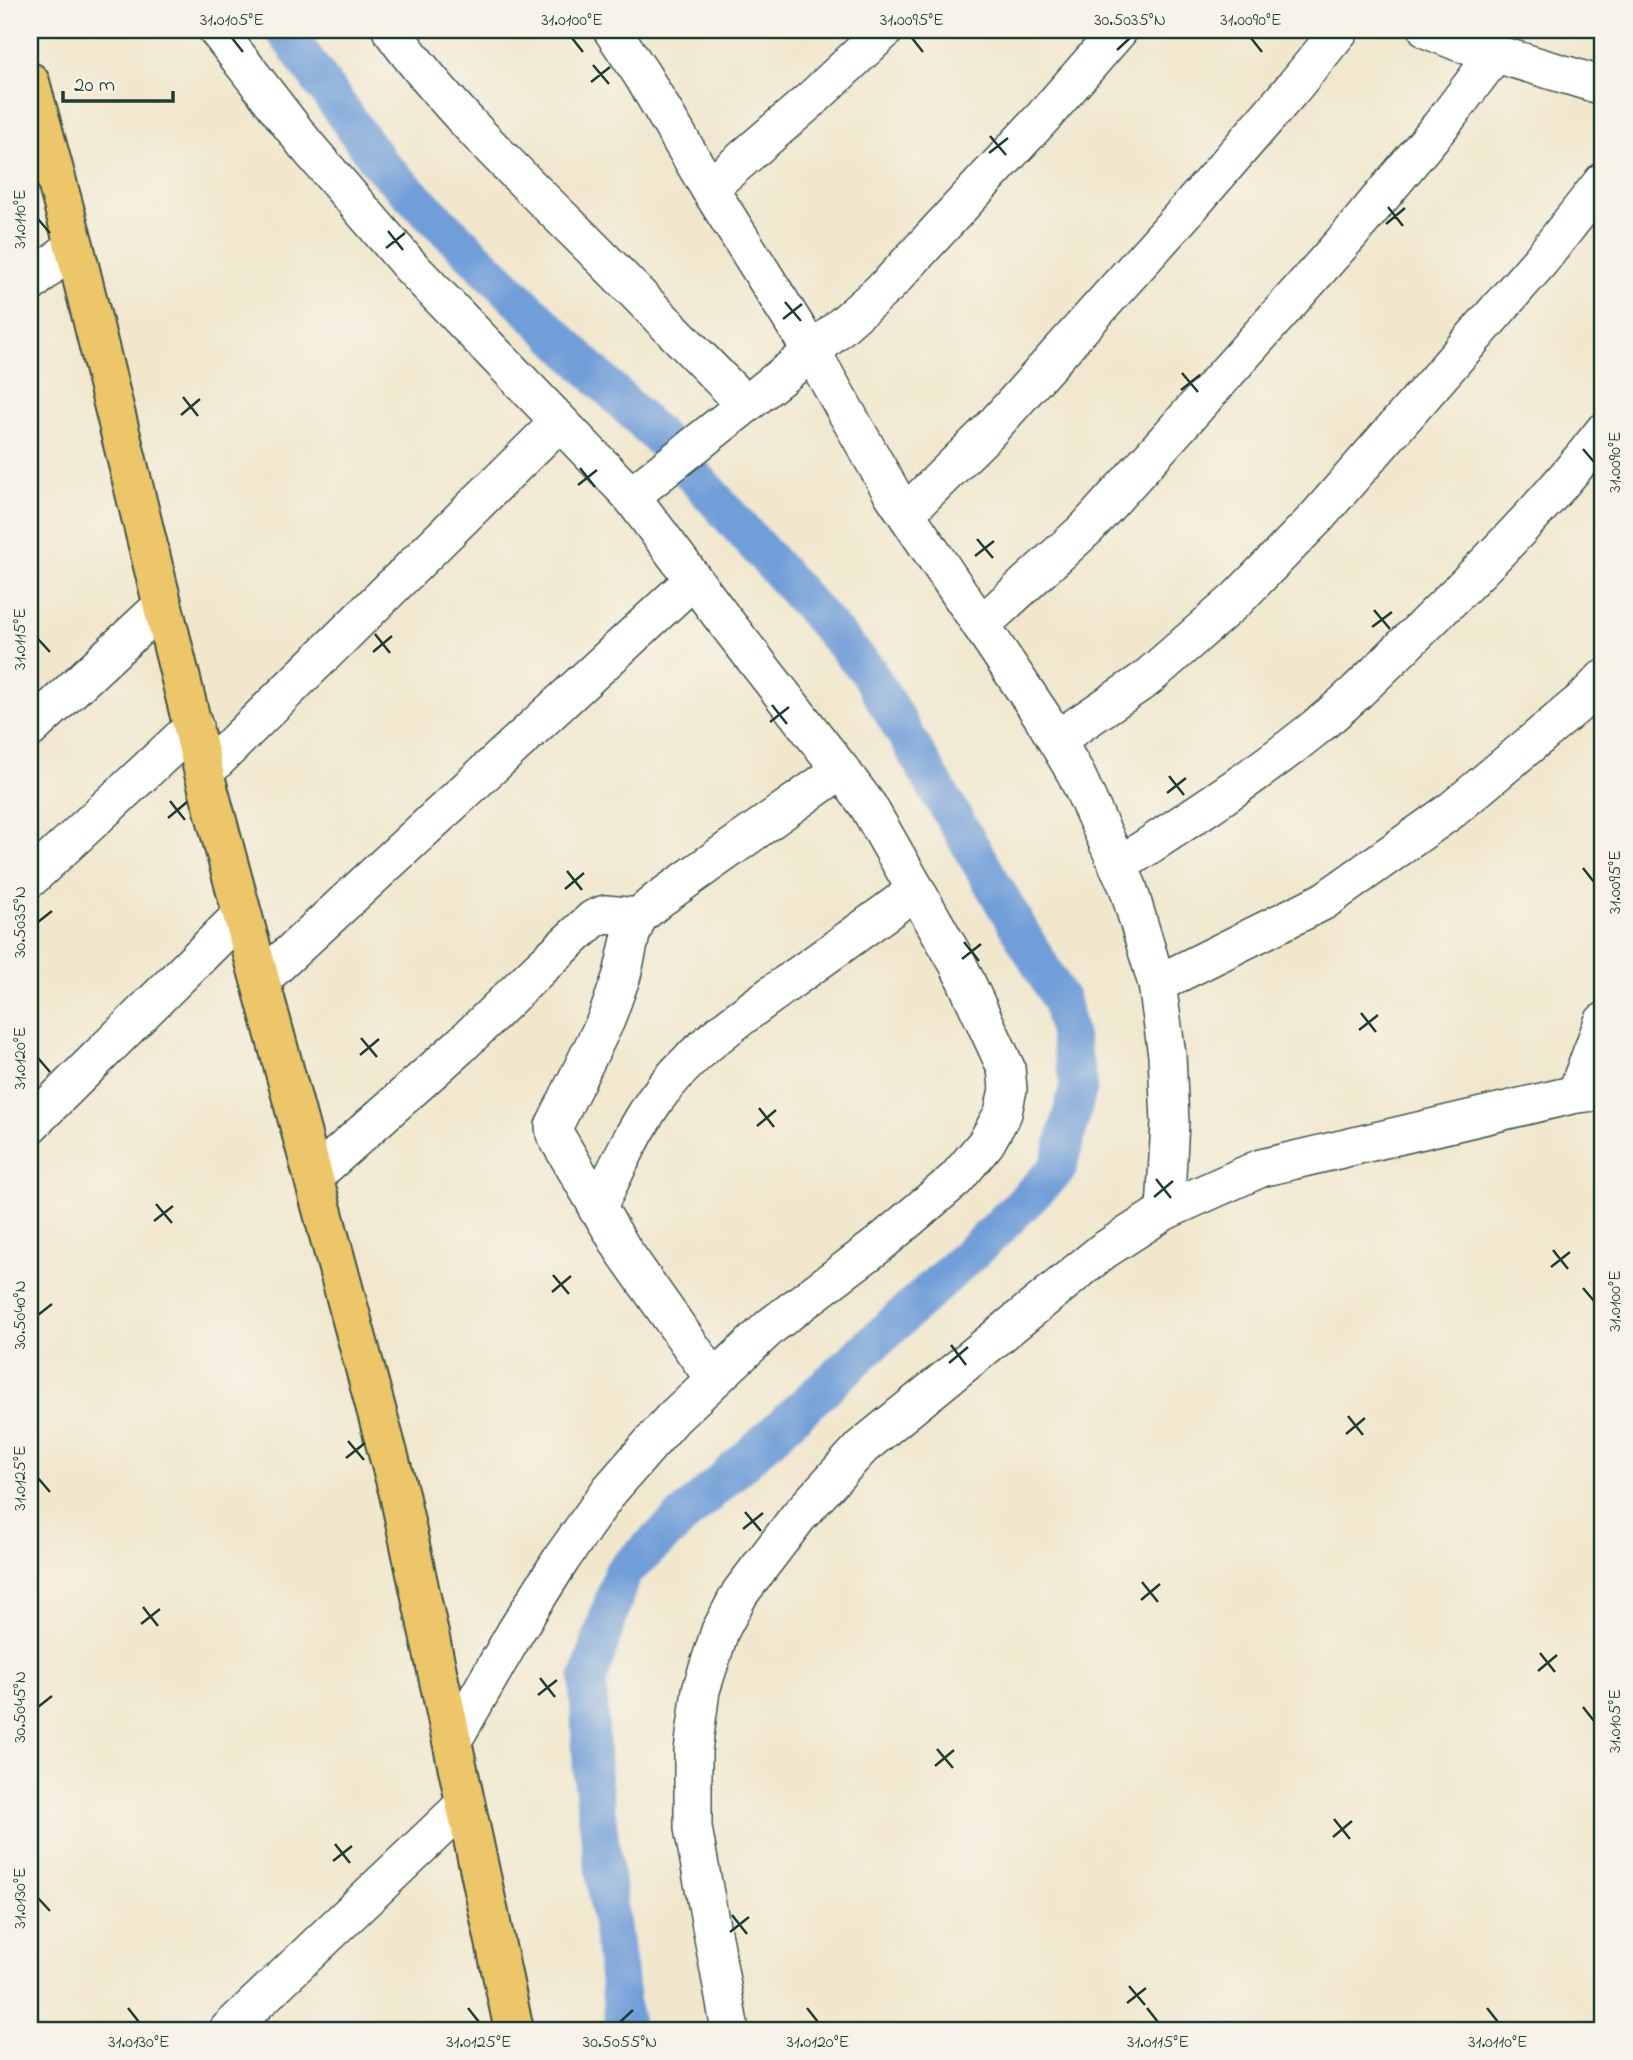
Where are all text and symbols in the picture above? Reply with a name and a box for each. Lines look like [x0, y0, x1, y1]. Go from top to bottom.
text: 31.0105°E [200, 8, 264, 34]
text: 31.0100°E [541, 8, 603, 34]
text: 31.0095°E [880, 8, 944, 34]
text: 30.5035°N [1094, 8, 1166, 34]
text: 31.0090°E [1220, 8, 1282, 34]
scale bar [63, 60, 173, 104]
text: 20 m [74, 71, 115, 101]
text: 31.0110°E [8, 189, 34, 249]
text: 31.0090°E [1603, 431, 1629, 493]
text: 31.0115°E [8, 608, 34, 670]
text: 31.0095°E [1603, 850, 1629, 914]
text: 30.5035°N [8, 886, 34, 958]
text: 31.0120°E [8, 1027, 34, 1089]
text: 31.0100°E [1603, 1270, 1629, 1332]
text: 30.5040°N [8, 1280, 34, 1350]
text: 31.0125°E [8, 1445, 34, 1511]
text: 30.5045°N [8, 1671, 34, 1743]
text: 31.0105°E [1603, 1689, 1629, 1753]
text: 31.0130°E [8, 1867, 34, 1929]
text: 31.0130°E [108, 2030, 170, 2056]
text: 31.0125°E [446, 2030, 512, 2056]
text: 30.5055°N [583, 2030, 657, 2056]
text: 31.0120°E [787, 2030, 849, 2056]
text: 31.0115°E [1127, 2030, 1189, 2056]
text: 31.0110°E [1468, 2030, 1528, 2056]

